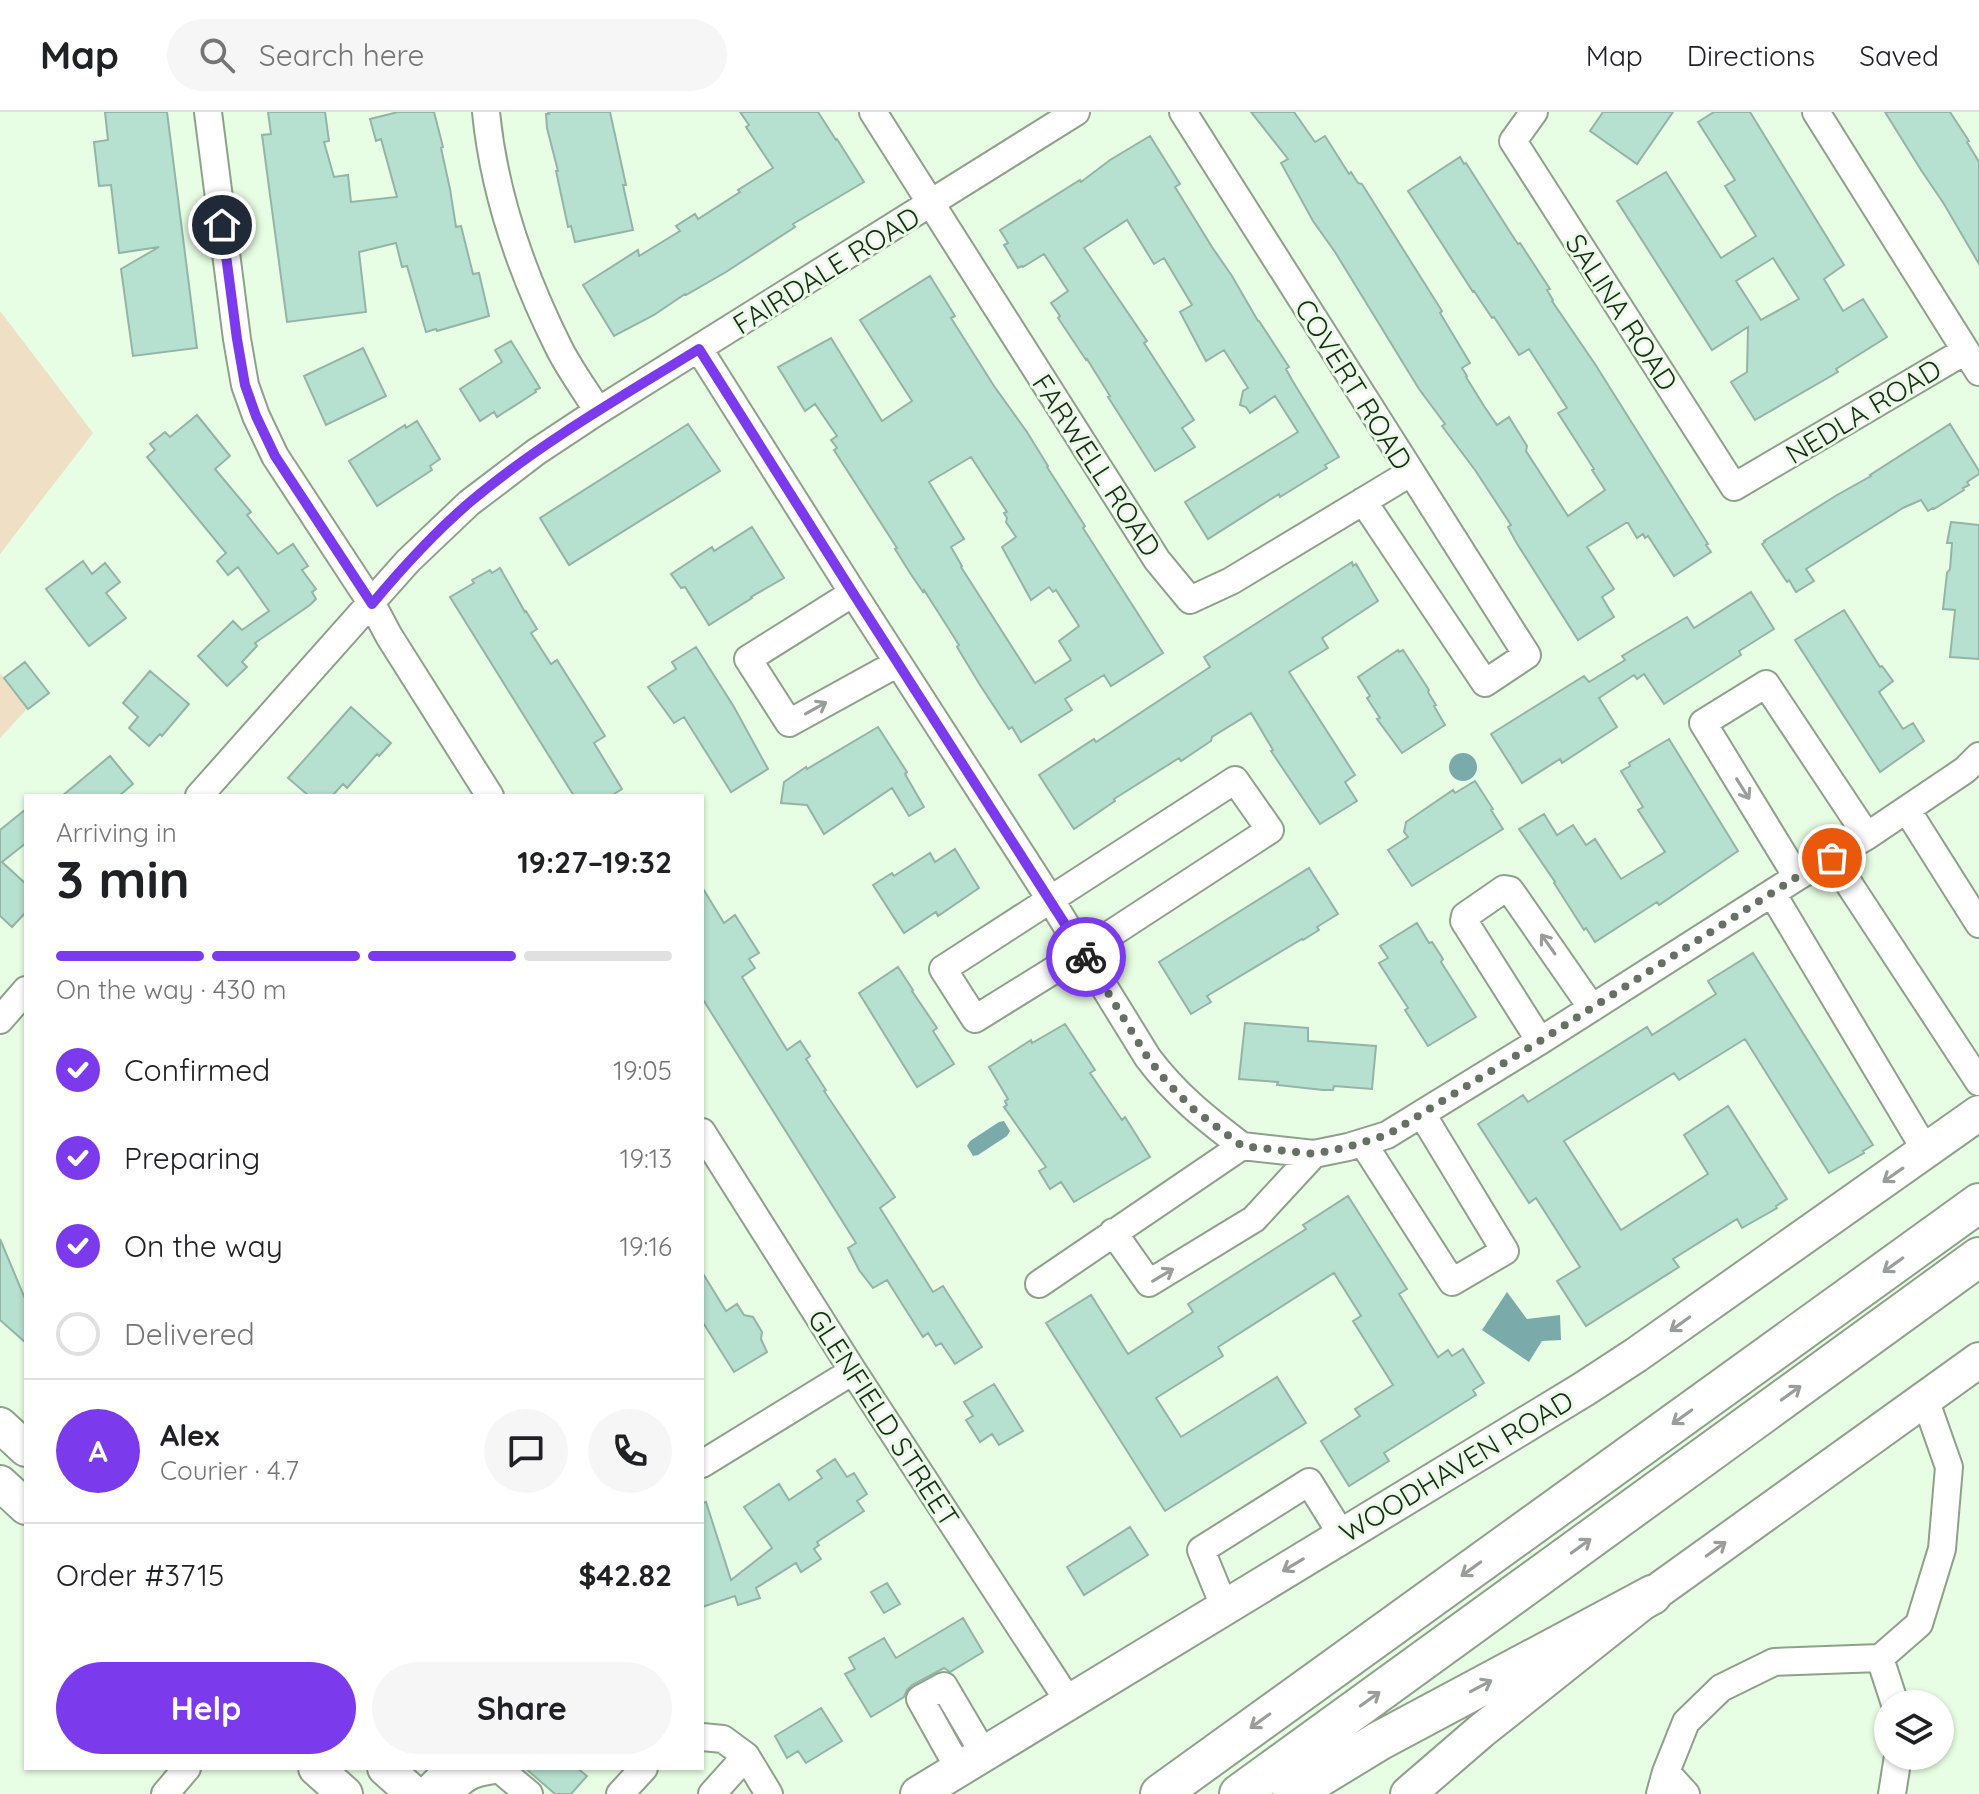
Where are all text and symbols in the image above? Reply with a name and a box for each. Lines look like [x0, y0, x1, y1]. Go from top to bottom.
search box [167, 19, 727, 91]
text: Map [40, 31, 119, 79]
icon: search [195, 33, 239, 77]
text: Search here [259, 36, 424, 74]
text: Map [1586, 38, 1643, 73]
text: Directions [1687, 38, 1815, 73]
text: Saved [1859, 38, 1939, 73]
pin [188, 191, 256, 259]
street label: FAIRDALE ROAD [726, 199, 926, 341]
icon: home [200, 203, 244, 247]
street label: SALINA ROAD [1558, 227, 1686, 397]
street label: COVERT ROAD [1288, 292, 1420, 476]
street label: NEDLA ROAD [1779, 351, 1947, 471]
street label: FARWELL ROAD [1025, 367, 1169, 563]
one-way arrow [803, 700, 827, 715]
one-way arrow [1736, 777, 1752, 800]
text: Arriving in [56, 816, 177, 849]
pin [1798, 824, 1866, 892]
icon: bag [1810, 836, 1854, 880]
text: 19:27–19:32 [517, 843, 672, 881]
text: 3 min [56, 846, 190, 911]
courier [1046, 917, 1126, 997]
one-way arrow [1540, 933, 1556, 955]
icon: bike [1064, 935, 1108, 979]
text: On the way · 430 m [56, 973, 286, 1006]
icon: check [56, 1048, 100, 1092]
text: Confirmed [124, 1051, 270, 1089]
text: 19:05 [613, 1054, 672, 1087]
icon: check [56, 1136, 100, 1180]
text: Preparing [124, 1139, 260, 1177]
text: 19:13 [620, 1142, 672, 1175]
one-way arrow [1882, 1167, 1904, 1183]
icon: check [56, 1224, 100, 1268]
text: On the way [124, 1227, 283, 1265]
text: 19:16 [619, 1230, 672, 1263]
one-way arrow [1882, 1257, 1904, 1273]
one-way arrow [1151, 1266, 1174, 1282]
street label: GLENFIELD STREET [801, 1303, 967, 1533]
text: Delivered [124, 1315, 255, 1353]
one-way arrow [1670, 1316, 1691, 1333]
street label: WOODHAVEN ROAD [1333, 1382, 1579, 1550]
one-way arrow [1780, 1385, 1802, 1401]
button: chat [484, 1409, 568, 1493]
button: phone [588, 1409, 672, 1493]
one-way arrow [1671, 1409, 1693, 1425]
text: Alex [160, 1416, 219, 1454]
text: A [88, 1432, 108, 1470]
text: Courier · 4.7 [160, 1454, 299, 1487]
one-way arrow [1569, 1537, 1591, 1554]
one-way arrow [1704, 1541, 1726, 1557]
text: Order #3715 [56, 1556, 224, 1594]
text: $42.82 [578, 1556, 672, 1594]
one-way arrow [1282, 1557, 1305, 1573]
one-way arrow [1460, 1561, 1482, 1577]
button: Help [56, 1662, 356, 1754]
button: Share [372, 1662, 672, 1754]
one-way arrow [1469, 1678, 1492, 1694]
one-way arrow [1359, 1690, 1381, 1707]
map controls [1874, 1690, 1954, 1770]
button: layers [1874, 1690, 1954, 1770]
one-way arrow [1250, 1712, 1271, 1729]

